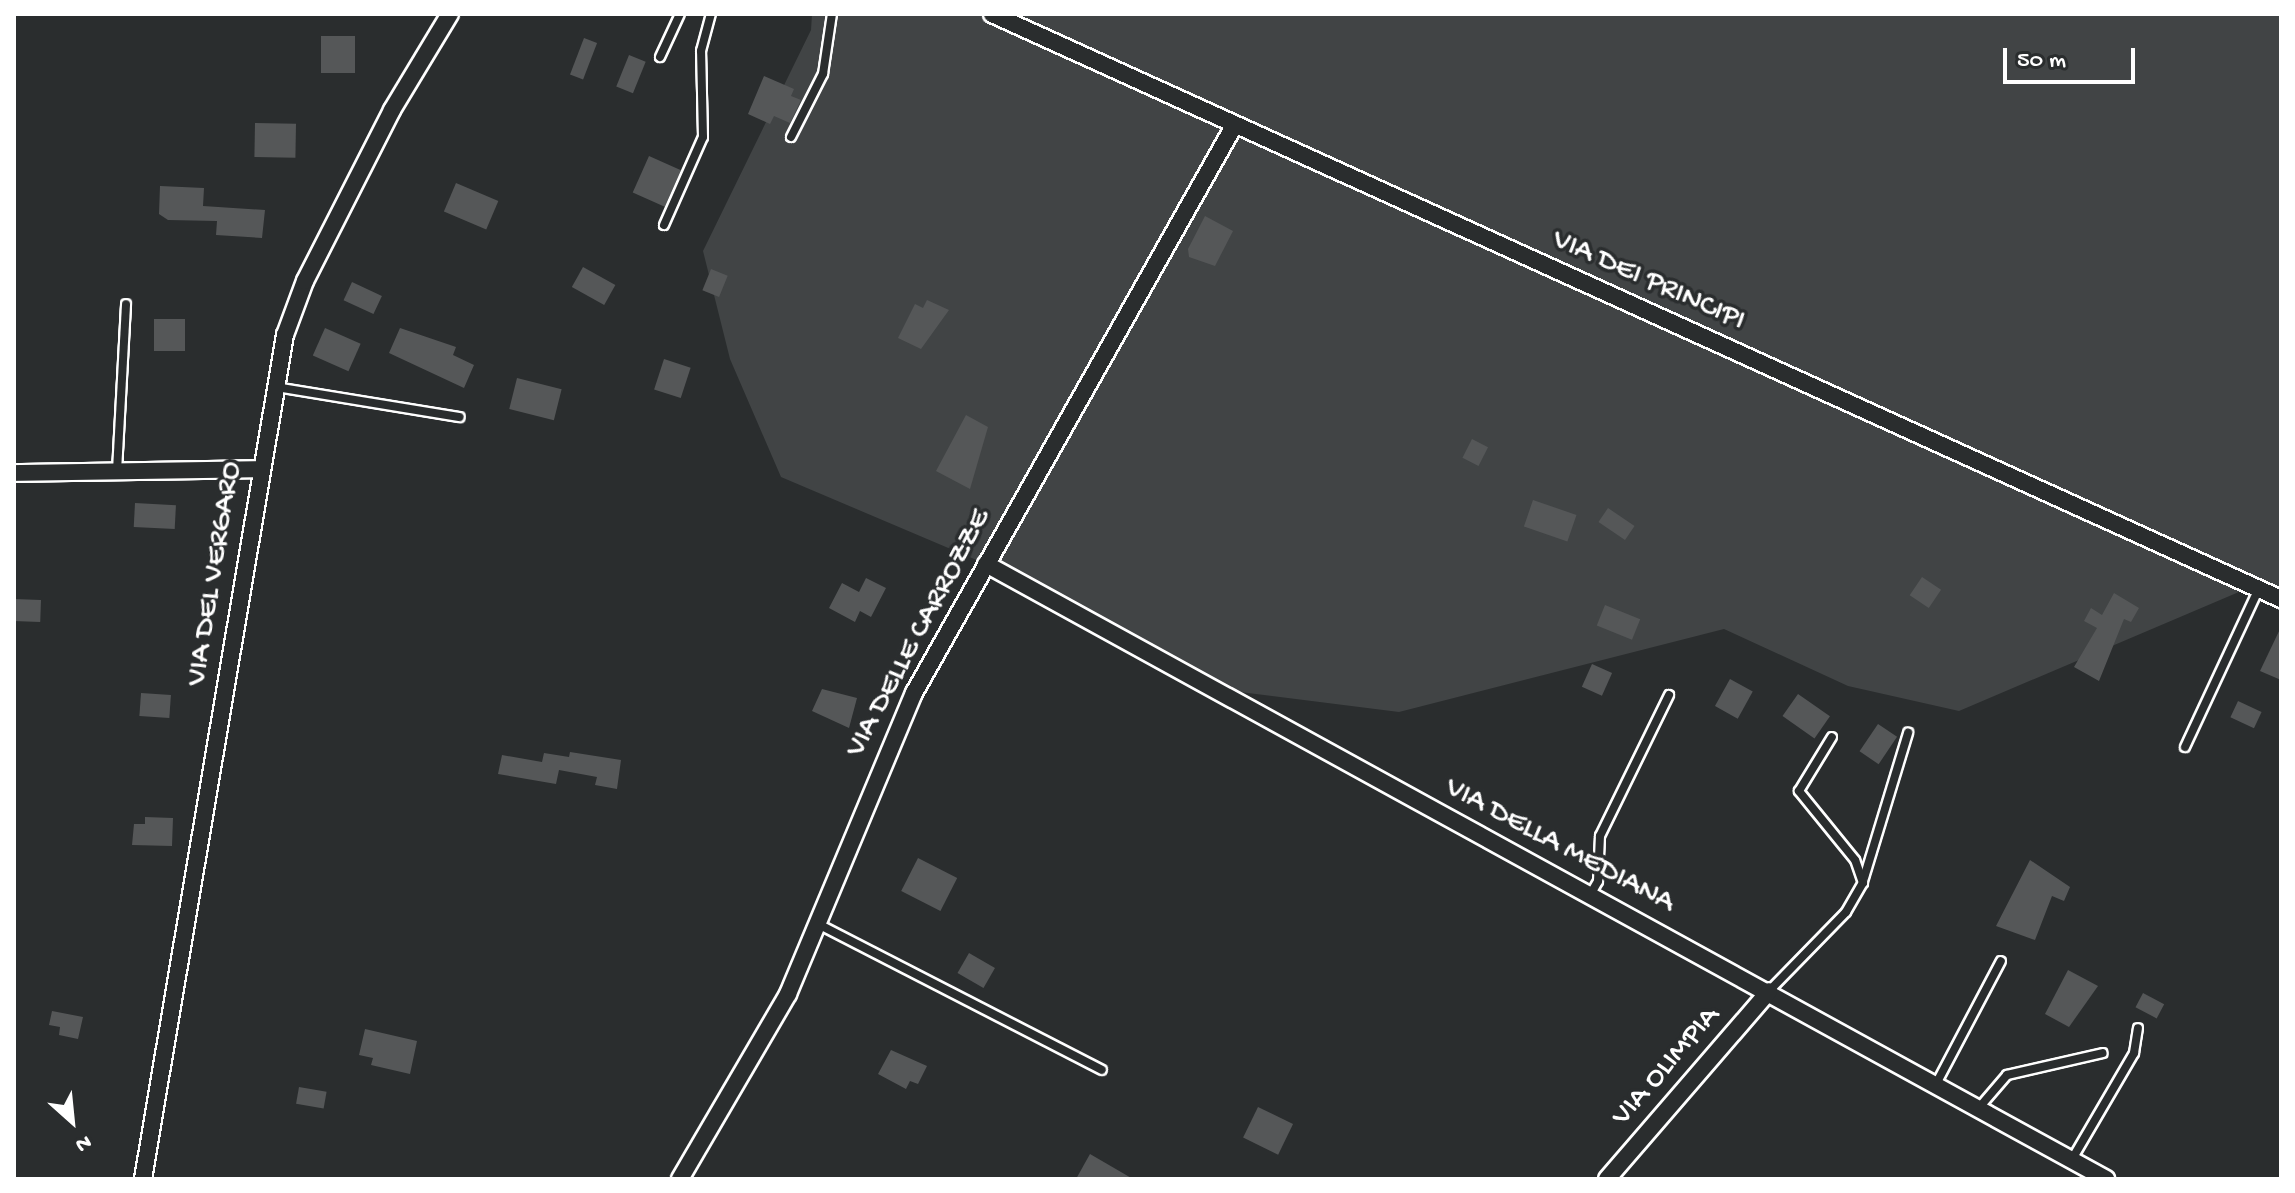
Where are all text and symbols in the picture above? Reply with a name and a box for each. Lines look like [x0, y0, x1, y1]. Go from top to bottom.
scale bar [2007, 32, 2139, 82]
text: 50 m [2017, 47, 2066, 76]
street label: VIA DEI PRINCIPI [1546, 223, 1750, 341]
street label: VIA DEL VERGARO [181, 459, 251, 689]
street label: VIA DELLE CARROZZE [839, 504, 1001, 764]
street label: VIA DELLA MEDIANA [1438, 771, 1680, 923]
street label: VIA OLIMPIA [1605, 1000, 1729, 1134]
north arrow [32, 1081, 112, 1161]
text: N [71, 1128, 95, 1157]

